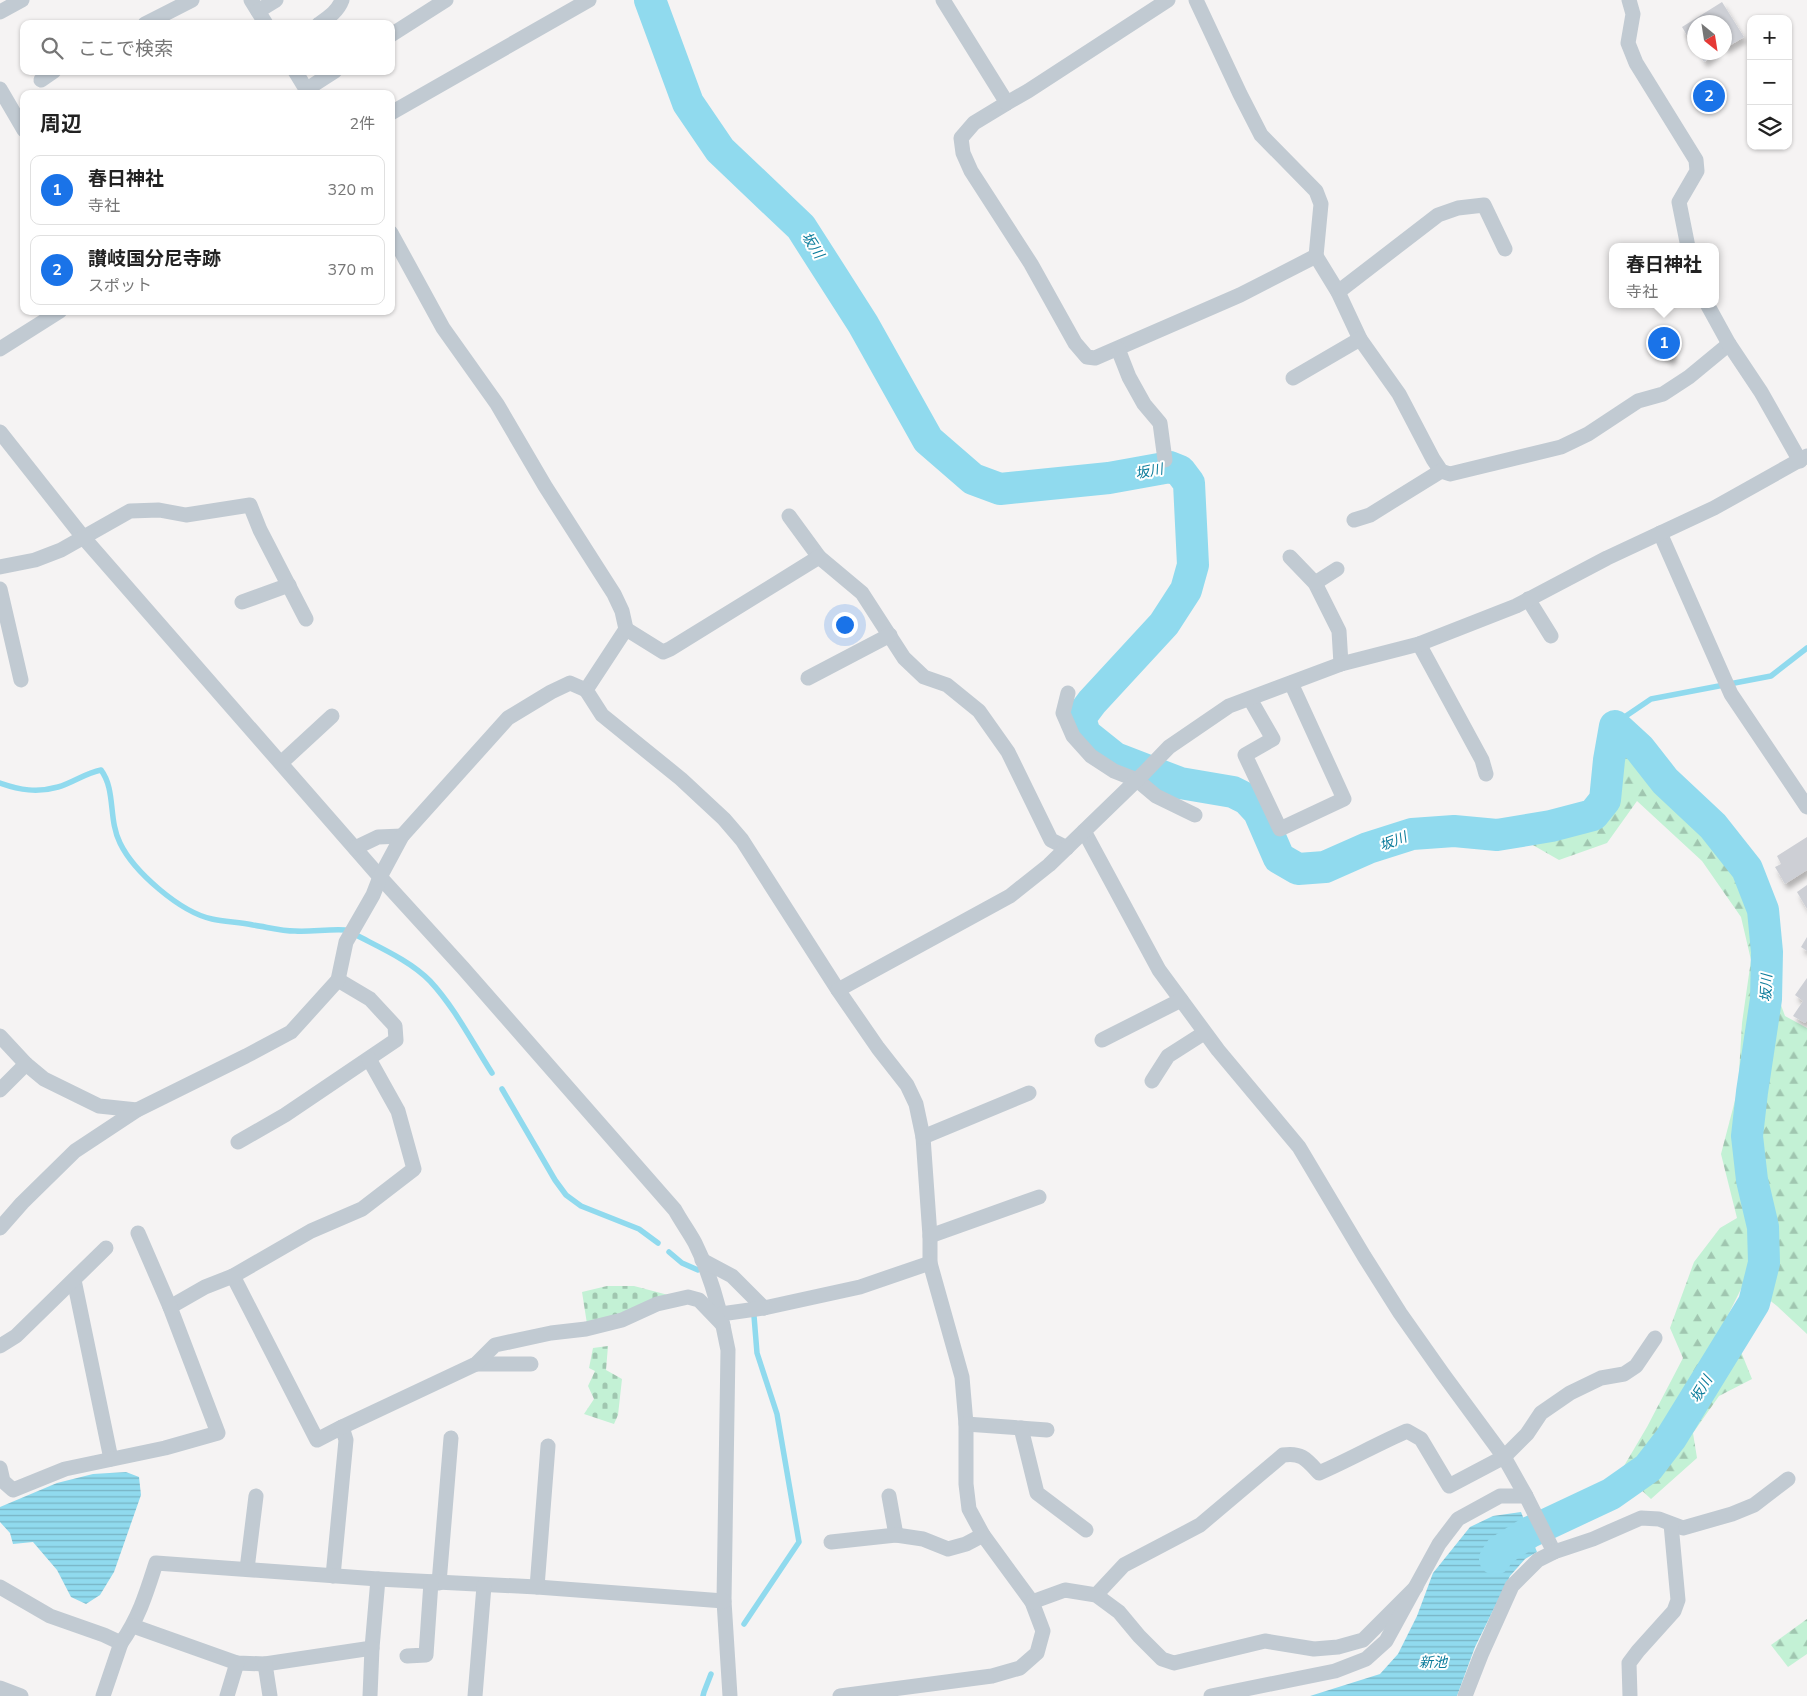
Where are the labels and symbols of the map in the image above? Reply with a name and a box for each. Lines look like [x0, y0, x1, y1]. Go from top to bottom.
north arrow [1687, 15, 1732, 60]
pin: 2 [1693, 77, 1725, 115]
water label: 坂川 [797, 228, 829, 264]
pin: 1 [1648, 324, 1680, 362]
water label: 坂川 [1134, 459, 1167, 483]
your location [832, 612, 858, 638]
water label: 坂川 [1377, 827, 1412, 855]
water label: 坂川 [1757, 972, 1777, 1002]
water label: 坂川 [1686, 1371, 1718, 1406]
water label: 新池 [1419, 1653, 1449, 1672]

